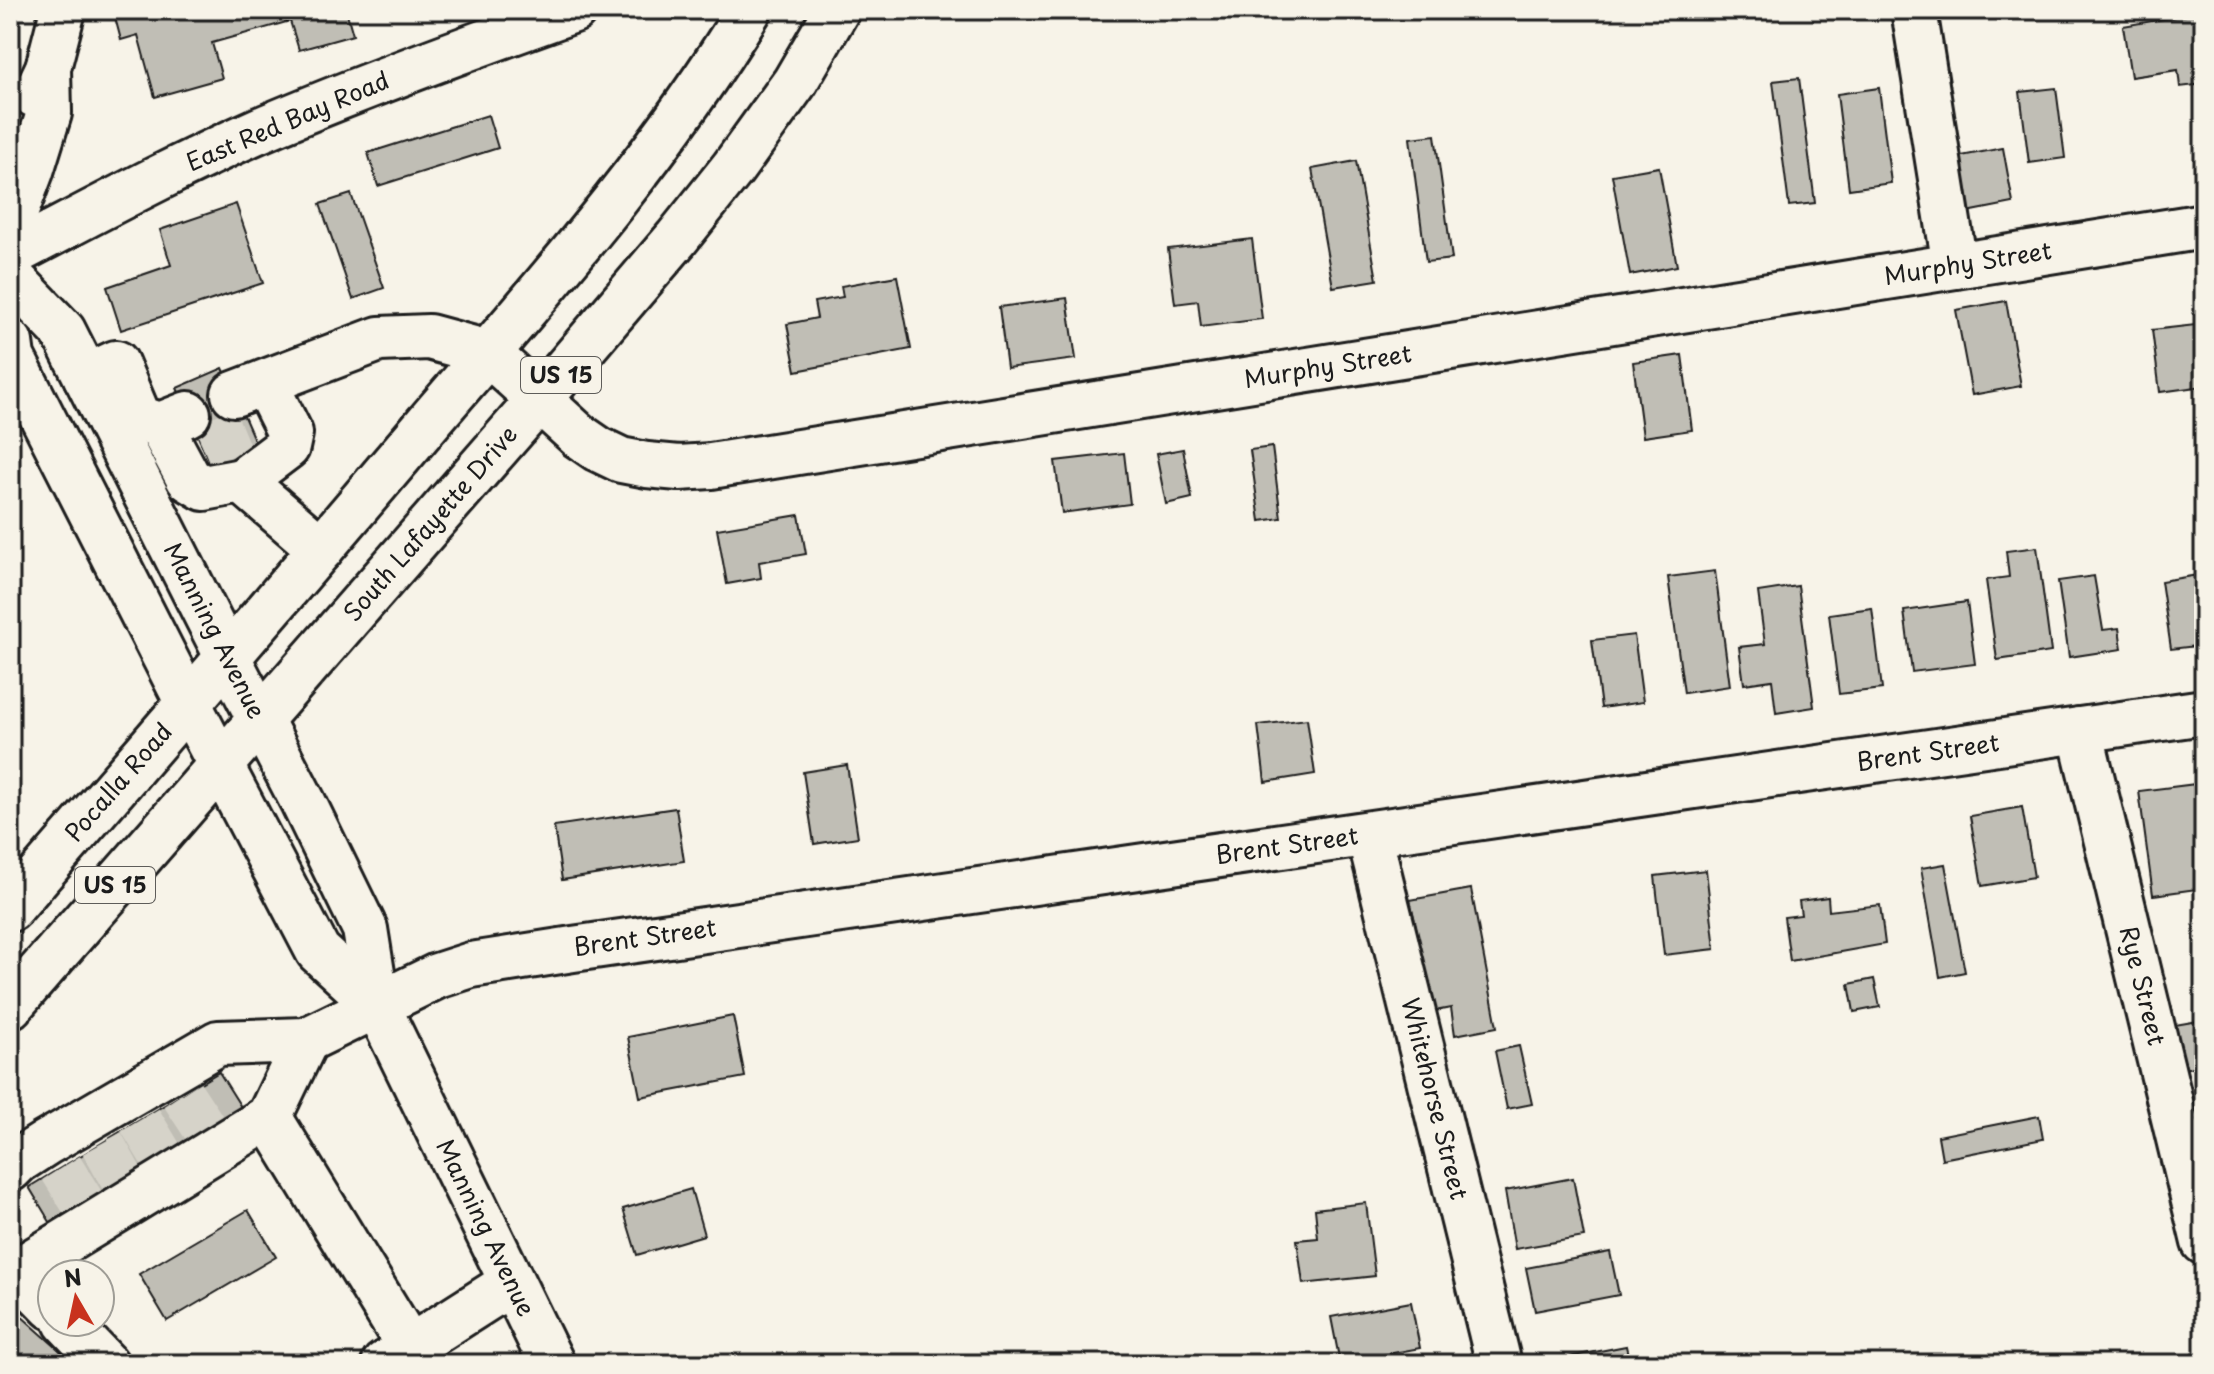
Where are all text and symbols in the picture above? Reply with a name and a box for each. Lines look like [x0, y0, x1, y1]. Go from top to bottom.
street label: East Red Bay Road [180, 61, 394, 179]
street label: Murphy Street [1881, 231, 2054, 293]
street label: Murphy Street [1241, 334, 1414, 396]
road number: US 15 [521, 357, 601, 393]
street label: South Lafayette Drive [334, 417, 525, 629]
street label: Manning Avenue [156, 536, 276, 724]
street label: Pocalla Road [55, 714, 180, 849]
street label: Brent Street [1854, 723, 2002, 779]
street label: Brent Street [1213, 816, 1361, 872]
road number: US 15 [75, 867, 155, 903]
street label: Brent Street [571, 908, 719, 964]
street label: Rye Street [2112, 922, 2176, 1049]
street label: Whitehorse Street [1393, 994, 1478, 1203]
street label: Manning Avenue [428, 1132, 545, 1322]
north arrow [36, 1258, 116, 1338]
text: N [61, 1259, 84, 1294]

